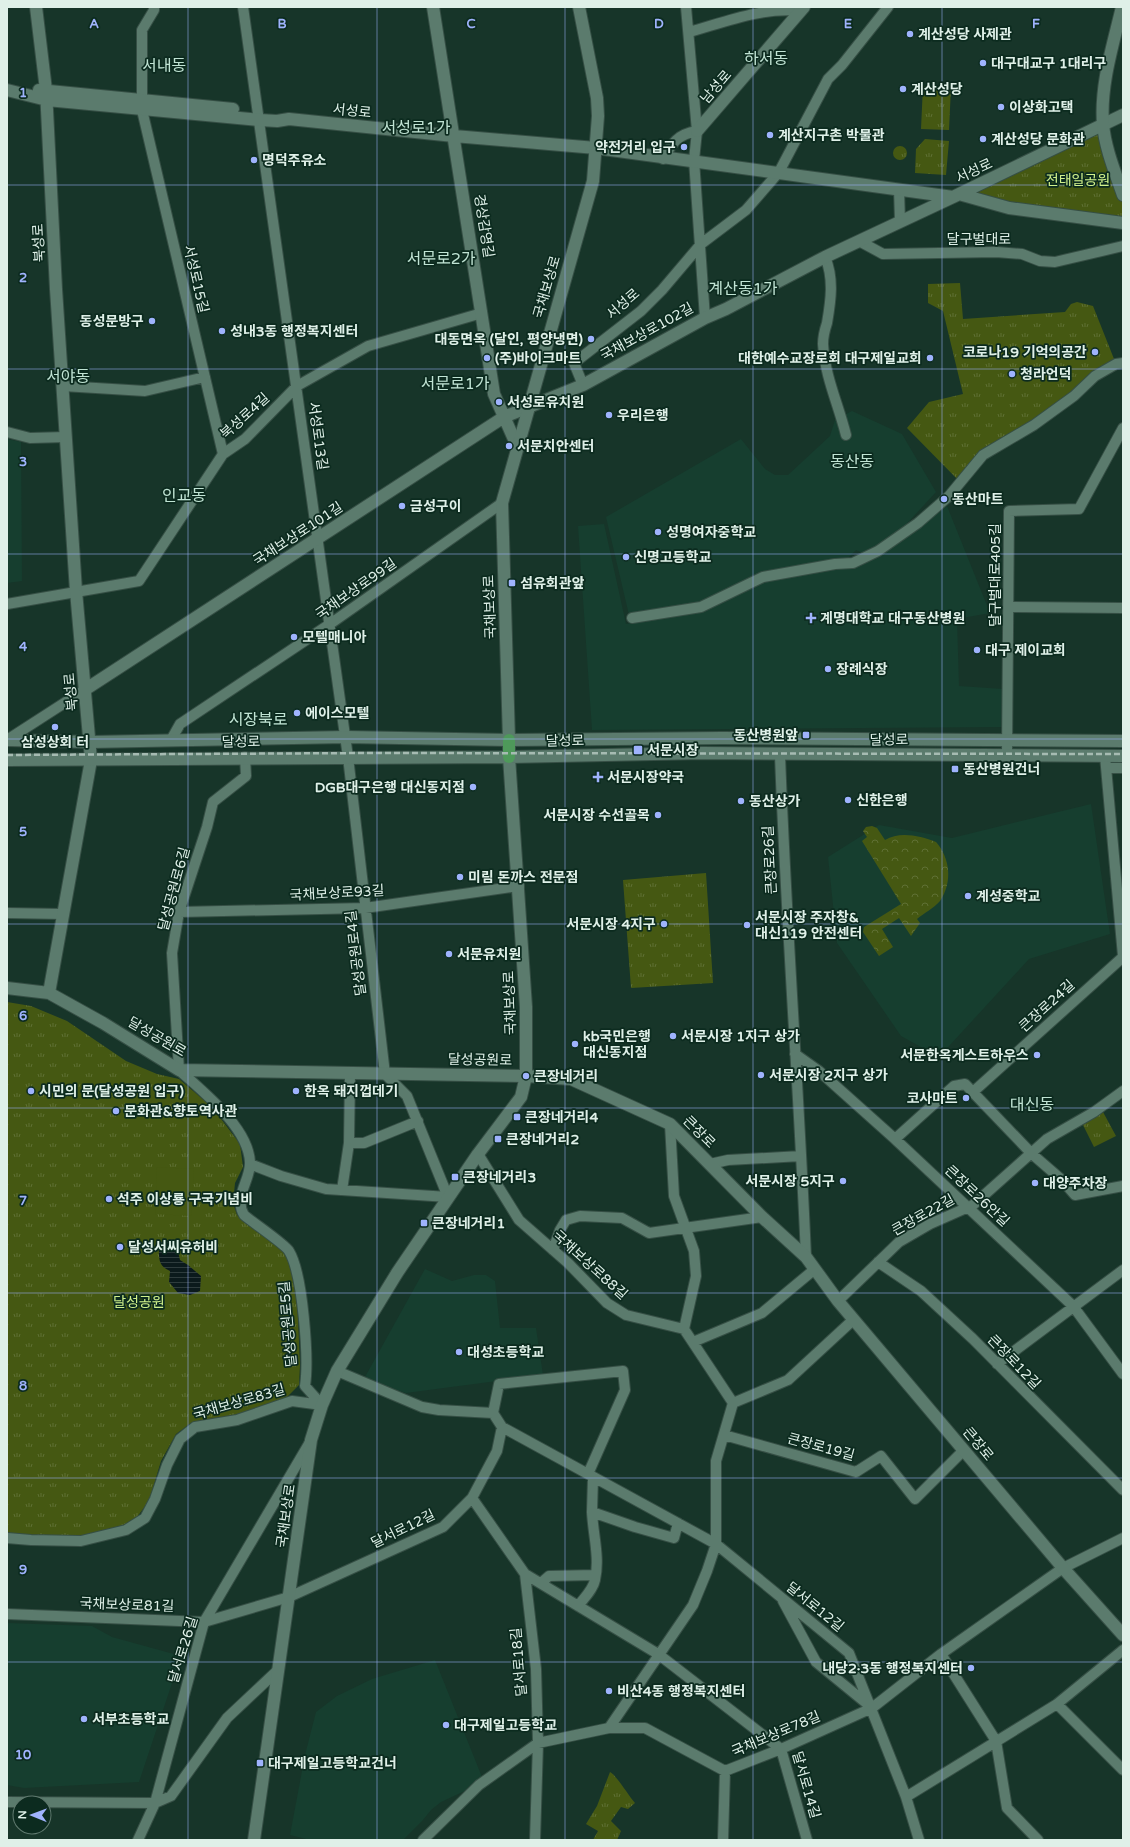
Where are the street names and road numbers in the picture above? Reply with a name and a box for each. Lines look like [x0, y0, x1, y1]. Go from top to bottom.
street label: 남성로 [697, 67, 735, 107]
street label: 서성로 [332, 101, 372, 121]
street label: 서성로 [953, 155, 995, 187]
street label: 경상감영길 [471, 193, 497, 259]
street label: 북성로 [29, 223, 48, 263]
street label: 달구벌대로 [947, 231, 1011, 248]
street label: 서성로15길 [180, 243, 212, 315]
street label: 국채보상로 [530, 254, 564, 320]
street label: 서성로 [603, 285, 643, 323]
street label: 국채보상로102길 [598, 299, 696, 365]
street label: 북성로4길 [217, 390, 273, 442]
street label: 서성로13길 [305, 401, 331, 471]
street label: 국채보상로101길 [250, 499, 346, 569]
street label: 달구벌대로405길 [987, 523, 1004, 627]
street label: 국채보상로99길 [312, 555, 400, 623]
street label: 국채보상로 [480, 574, 500, 639]
street label: 북성로 [61, 672, 81, 712]
street label: 달성로 [870, 731, 909, 749]
street label: 달성로 [546, 732, 585, 750]
street label: 달성로 [222, 733, 261, 751]
street label: 큰장로26길 [760, 825, 780, 895]
street label: 달성공원로6길 [155, 845, 193, 933]
street label: 국채보상로93길 [289, 882, 385, 904]
street label: 달성공원로4길 [342, 909, 370, 997]
street label: 국채보상로 [500, 970, 520, 1035]
street label: 큰장로24길 [1016, 977, 1078, 1035]
street label: 달성공원로 [125, 1014, 189, 1061]
street label: 달성공원로 [448, 1051, 512, 1069]
street label: 큰장로 [679, 1112, 719, 1152]
street label: 큰장로26안길 [941, 1162, 1013, 1230]
street label: 큰장로22길 [889, 1191, 957, 1239]
street label: 국채보상로88길 [549, 1227, 631, 1303]
street label: 달성공원로5길 [276, 1280, 300, 1368]
street label: 큰장로12길 [984, 1331, 1044, 1393]
street label: 국채보상로83길 [191, 1381, 287, 1423]
street label: 큰장로 [959, 1424, 997, 1464]
street label: 큰장로19길 [785, 1430, 857, 1464]
street label: 국채보상로 [273, 1483, 299, 1549]
street label: 달서로12길 [368, 1506, 438, 1552]
street label: 달서로12길 [783, 1579, 847, 1635]
street label: 국채보상로81길 [79, 1595, 175, 1615]
street label: 달서로26길 [165, 1614, 201, 1686]
street label: 달서로18길 [508, 1627, 530, 1697]
street label: 국채보상로78길 [729, 1708, 823, 1760]
street label: 달서로14길 [788, 1749, 824, 1821]

